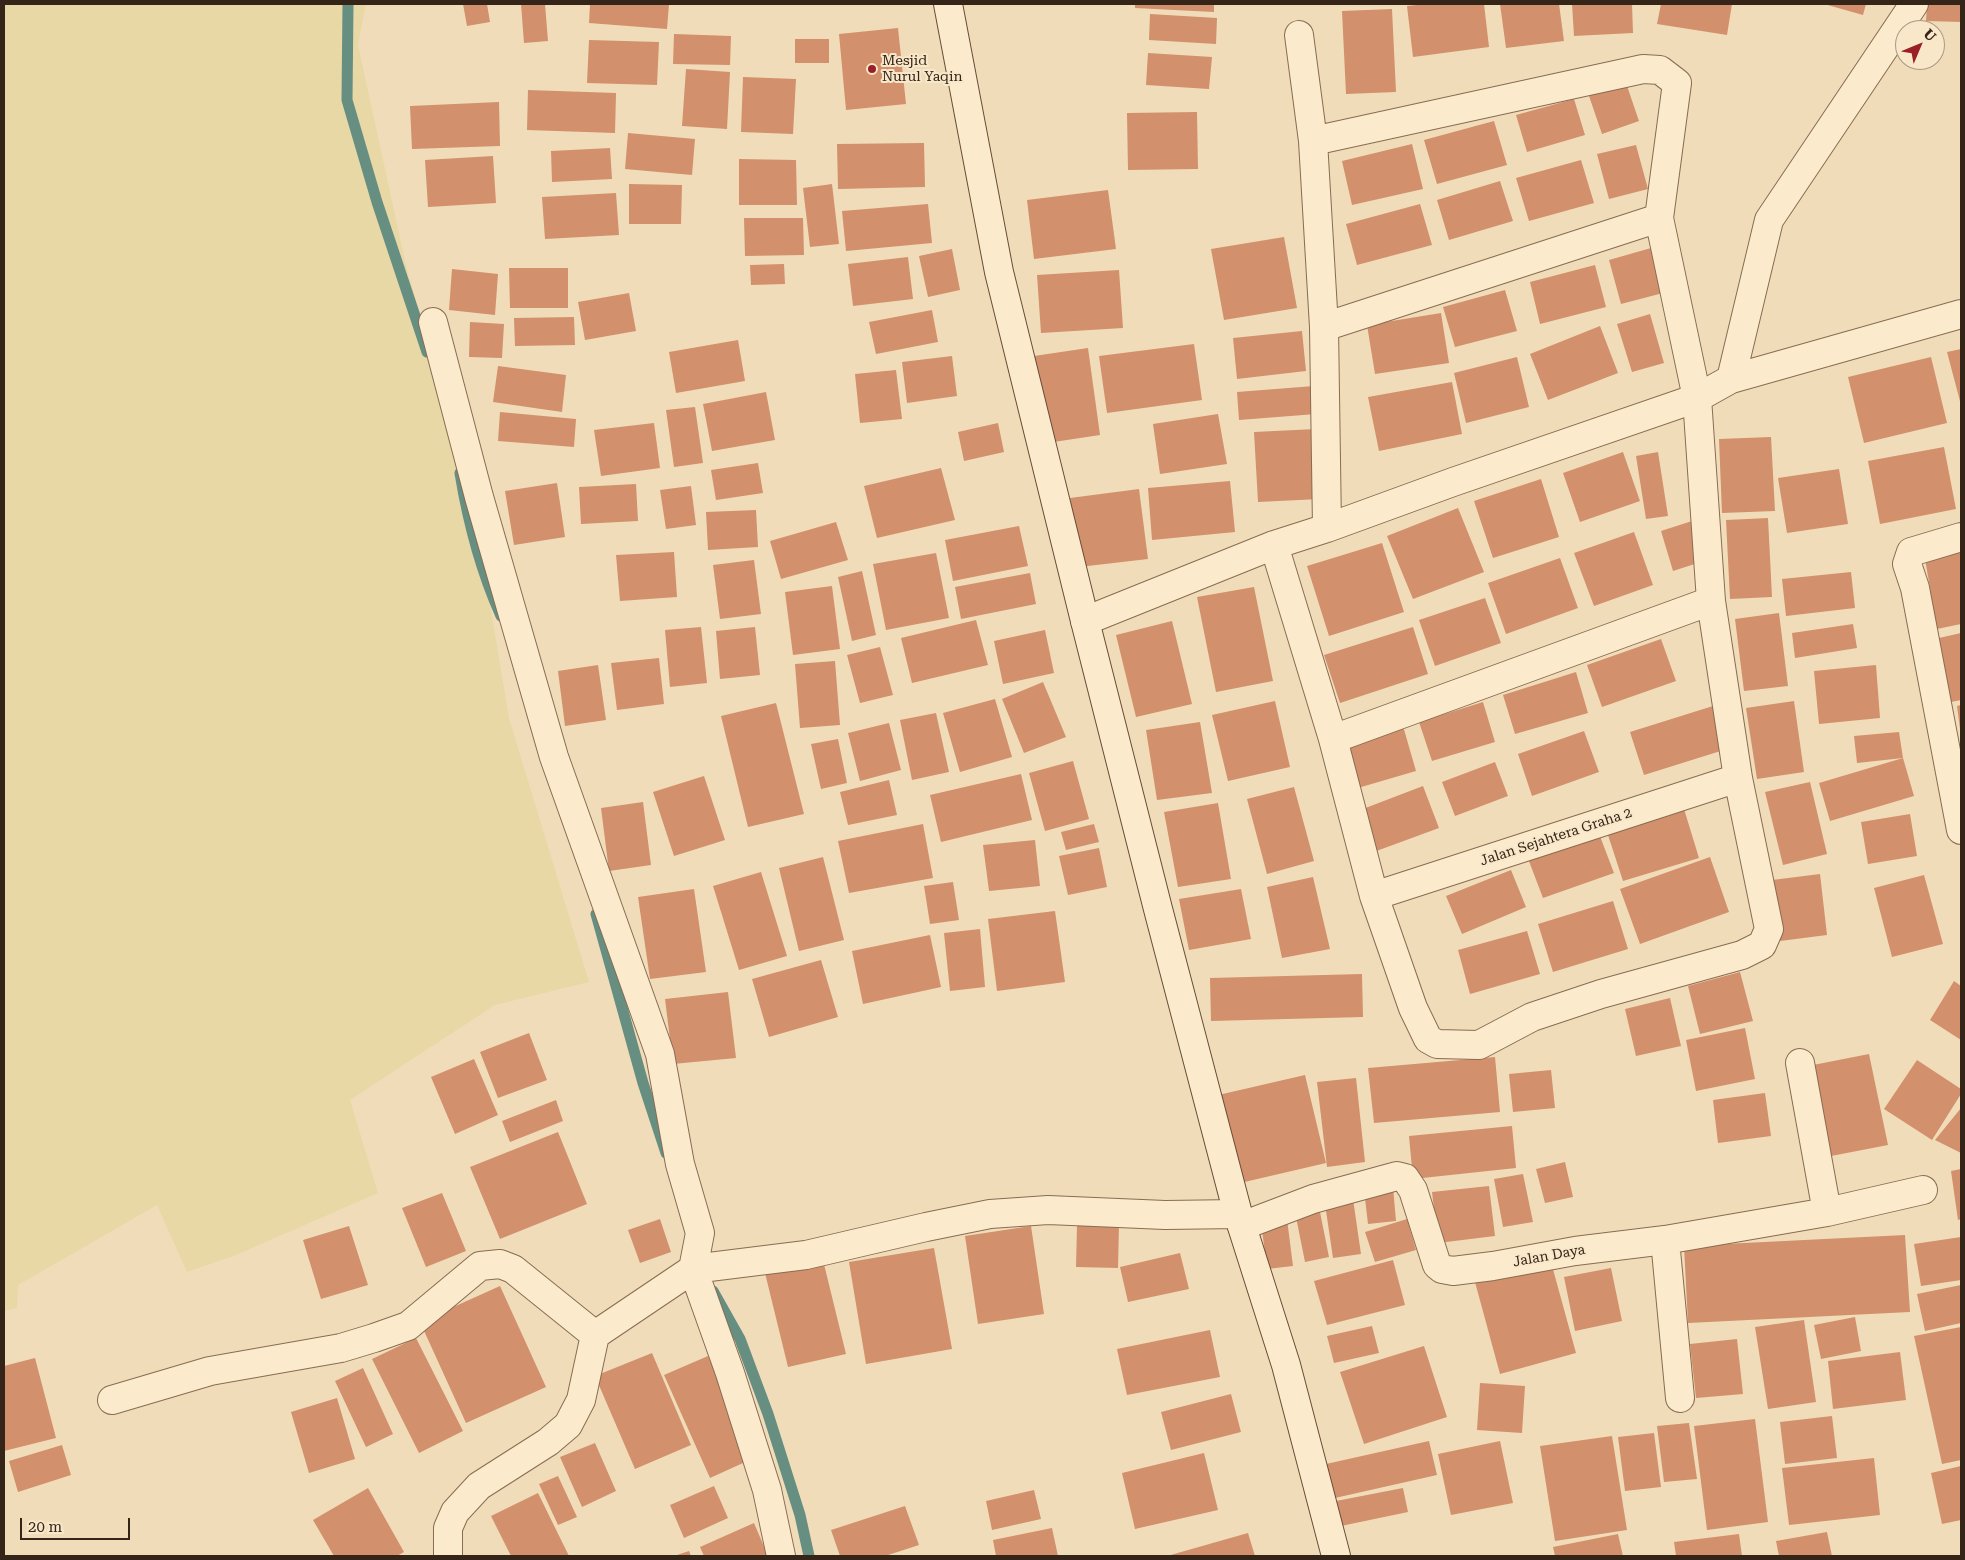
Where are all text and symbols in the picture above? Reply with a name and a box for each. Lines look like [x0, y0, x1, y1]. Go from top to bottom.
north arrow [1895, 20, 1945, 70]
text: U [1920, 26, 1939, 45]
place label: Mesjid Nurul Yaqin [882, 53, 963, 85]
marker: Mesjid Nurul Yaqin [866, 63, 878, 75]
street label: Jalan Sejahtera Graha 2 [1478, 804, 1634, 870]
street label: Jalan Daya [1511, 1241, 1587, 1271]
scale bar [22, 1508, 132, 1540]
text: 20 m [28, 1518, 62, 1536]

